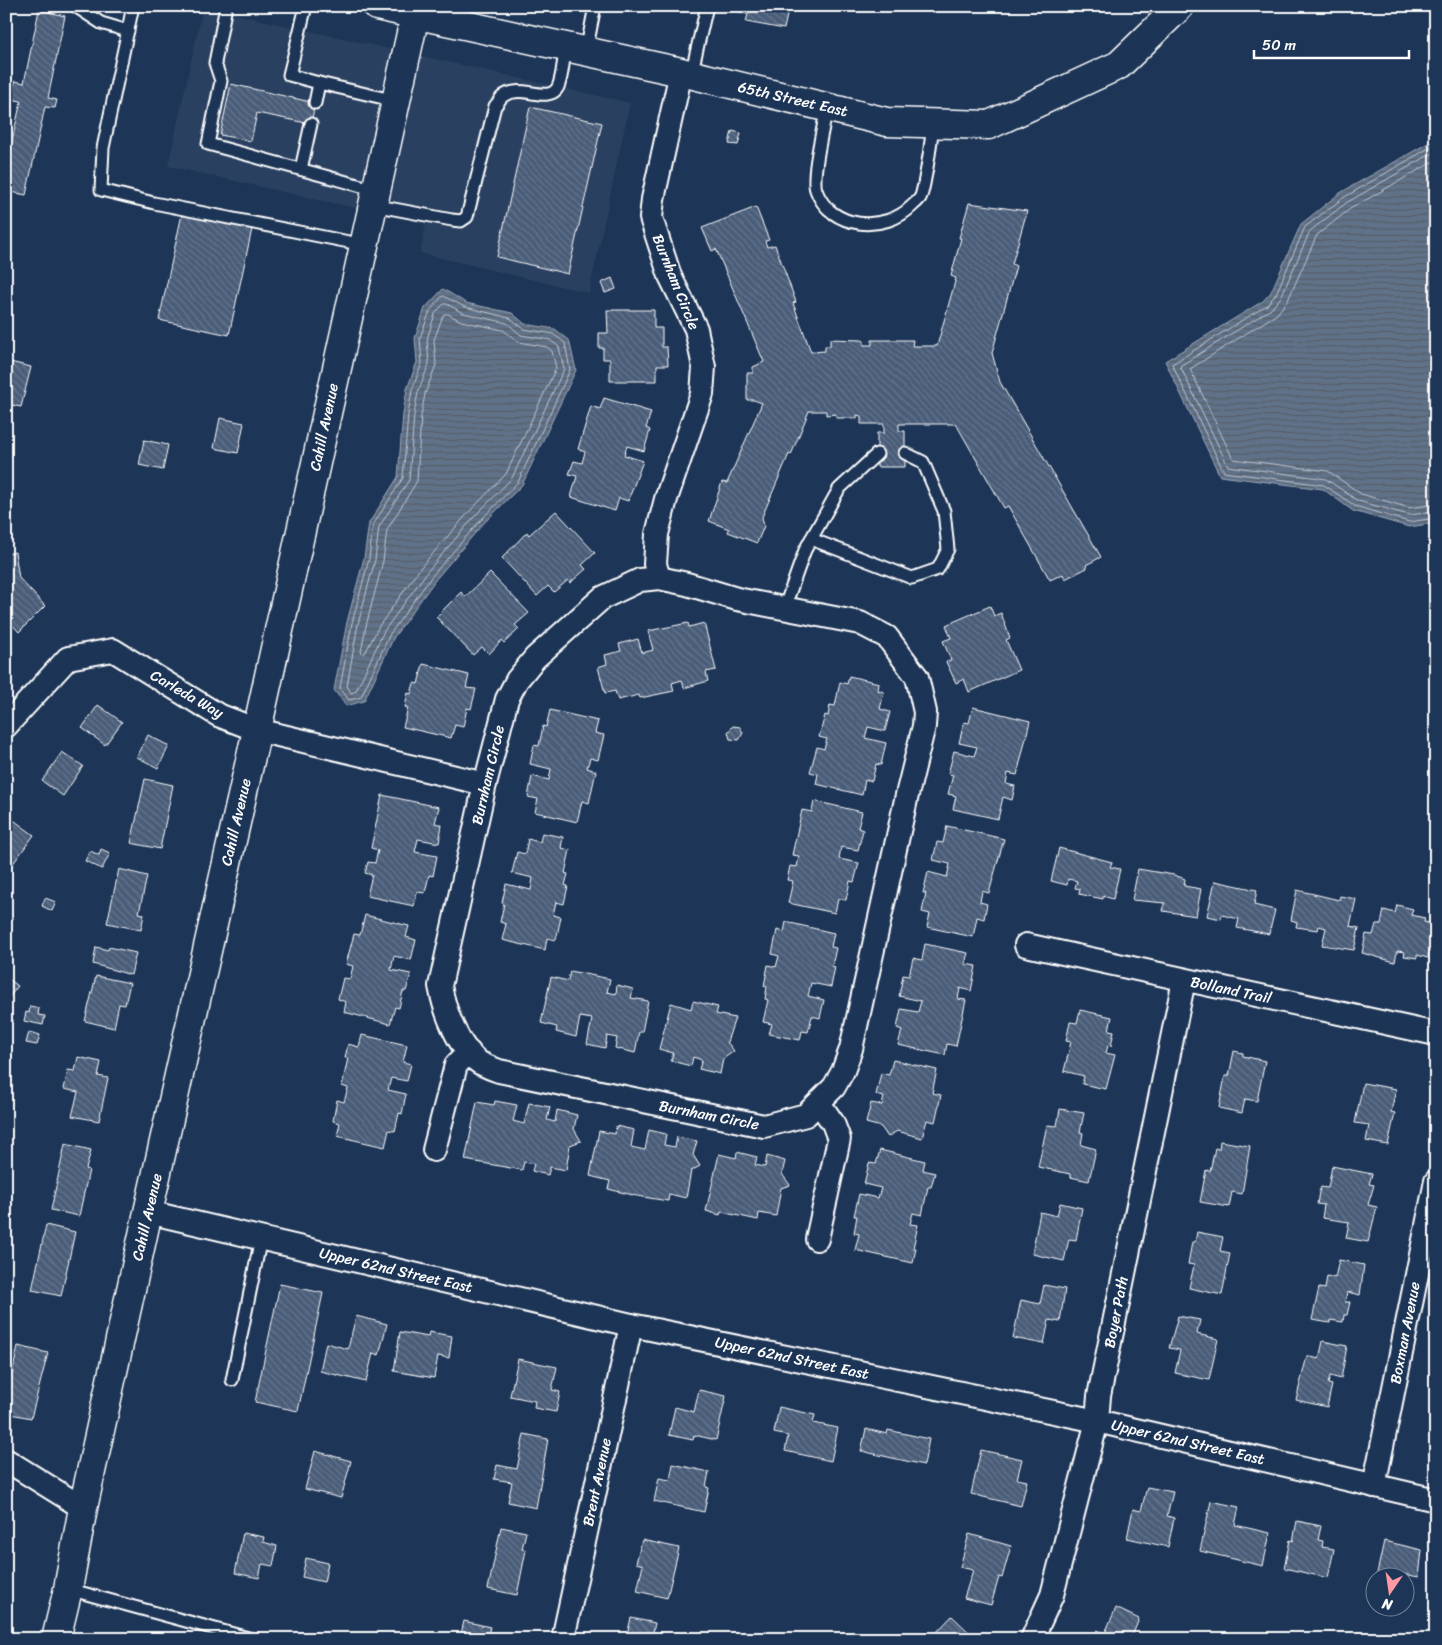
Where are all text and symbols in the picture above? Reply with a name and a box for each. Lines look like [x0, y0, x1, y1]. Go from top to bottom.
scale bar [1254, 28, 1410, 60]
text: 50 m [1262, 32, 1297, 58]
street label: 65th Street East [735, 74, 851, 124]
street label: Burnham Circle [645, 230, 707, 334]
street label: Cahill Avenue [302, 380, 346, 473]
street label: Carleda Way [145, 662, 229, 726]
street label: Burnham Circle [464, 722, 512, 827]
street label: Cahill Avenue [213, 775, 259, 868]
street label: Bolland Trail [1188, 969, 1275, 1011]
street label: Burnham Circle [657, 1093, 762, 1138]
street label: Cahill Avenue [124, 1170, 170, 1263]
street label: Upper 62nd Street East [317, 1240, 476, 1300]
street label: Boyer Path [1096, 1274, 1136, 1350]
street label: Boxman Avenue [1382, 1279, 1428, 1386]
street label: Upper 62nd Street East [713, 1329, 872, 1387]
street label: Upper 62nd Street East [1109, 1412, 1268, 1472]
street label: Brent Avenue [575, 1435, 619, 1529]
north arrow [1364, 1568, 1414, 1618]
text: N [1379, 1591, 1396, 1618]

